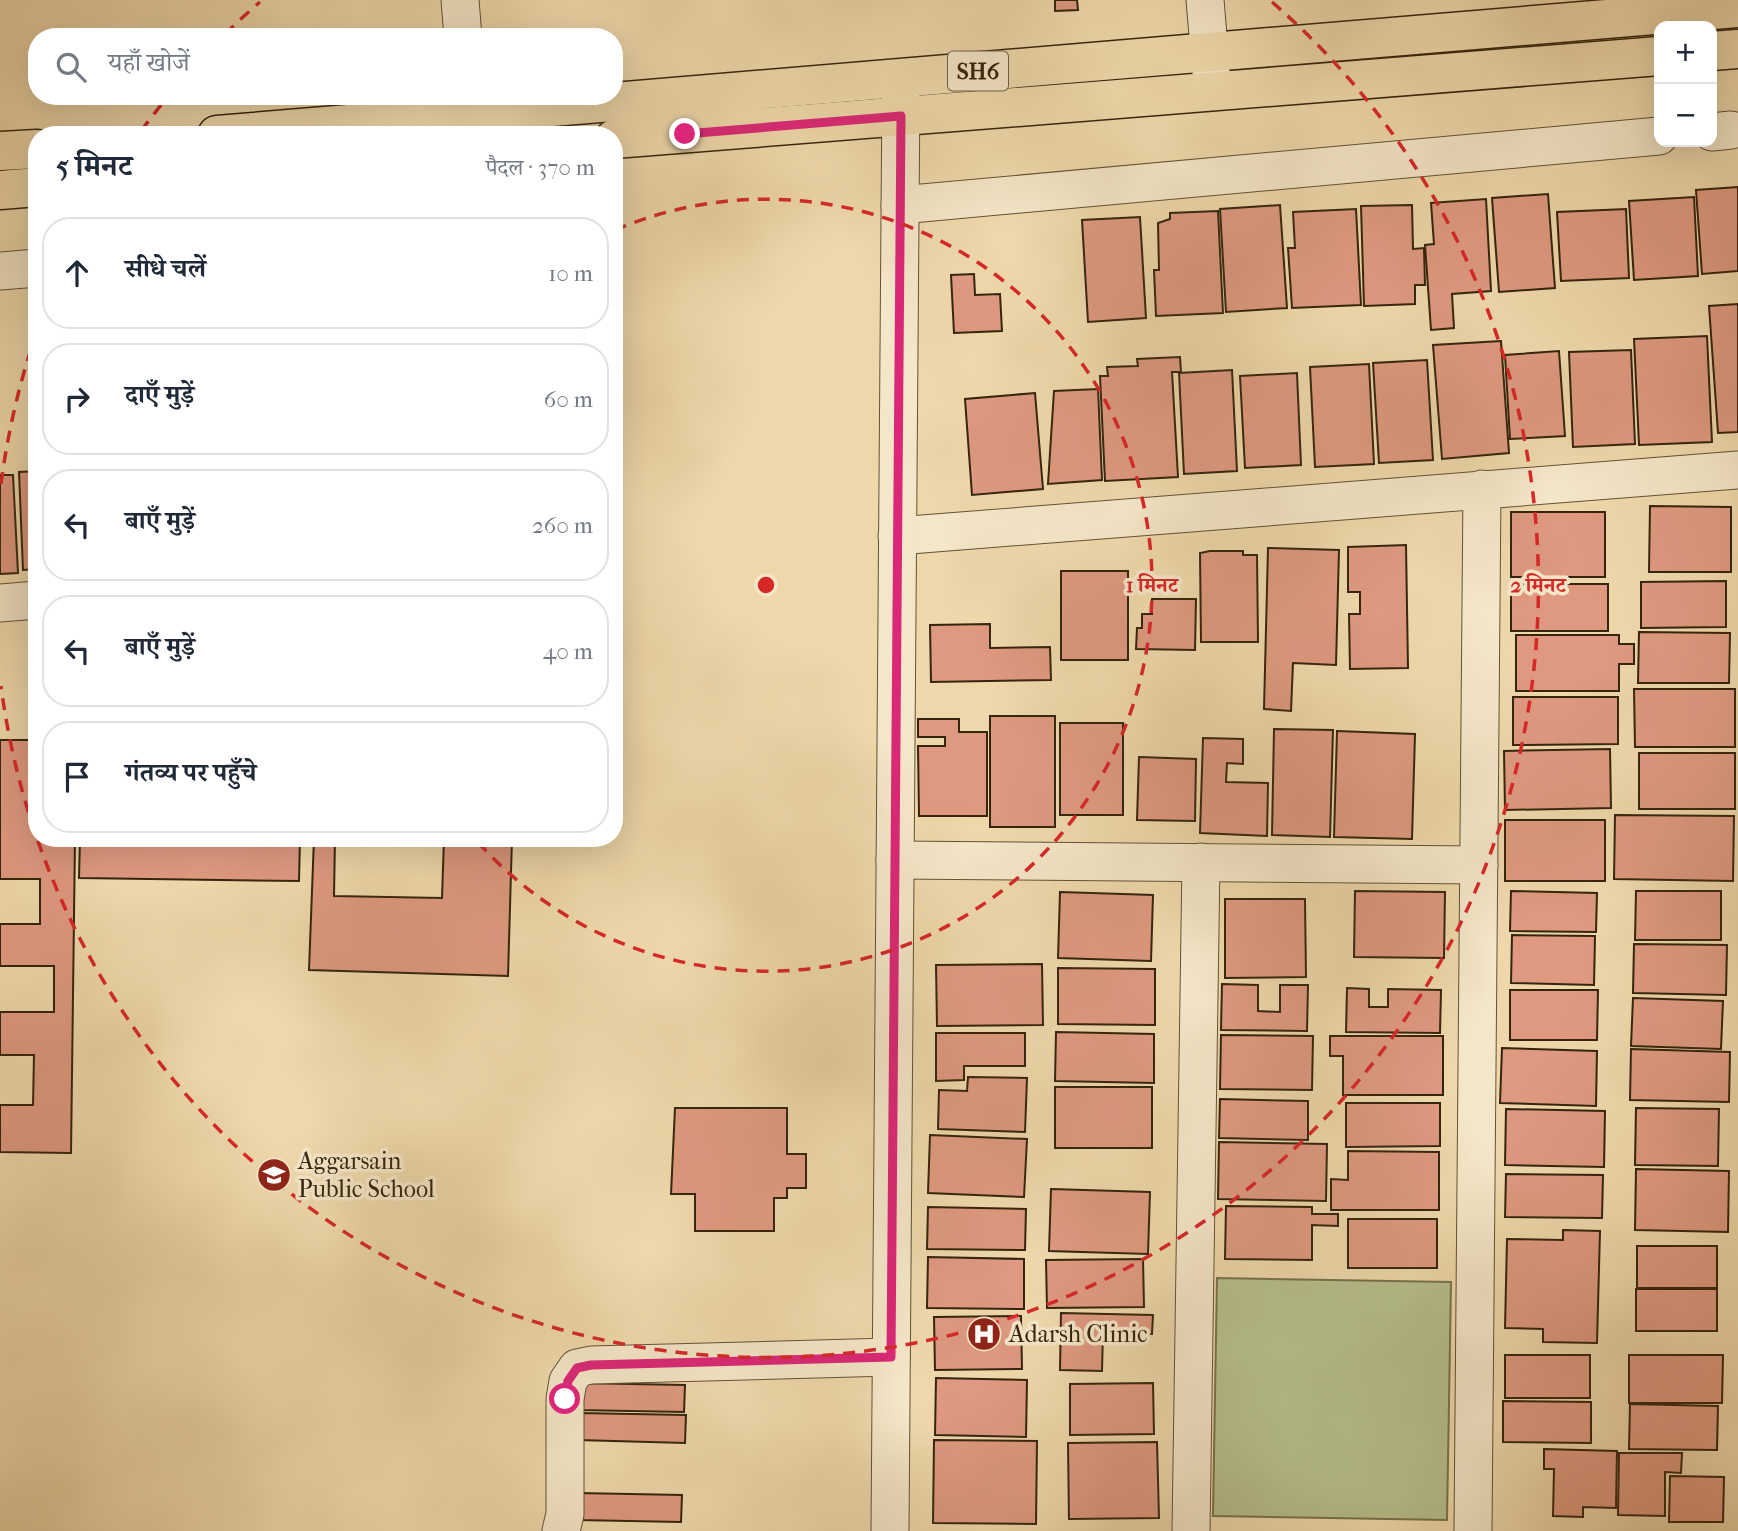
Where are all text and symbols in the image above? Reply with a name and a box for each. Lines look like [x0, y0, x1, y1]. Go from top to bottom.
map controls [1654, 21, 1717, 147]
button: + [1654, 21, 1717, 84]
search box [28, 28, 623, 105]
text: यहाँ खोजें [108, 47, 190, 78]
icon: search [52, 48, 90, 86]
road number: SH6 [948, 52, 1008, 90]
button: − [1654, 84, 1717, 147]
route end [669, 118, 700, 149]
text: 5 मिनट [56, 149, 132, 184]
text: पैदल · 370 m [486, 154, 595, 181]
text: सीधे चलें [125, 253, 206, 284]
icon: ahead [58, 254, 96, 292]
text: 10 m [548, 260, 593, 287]
text: दाएँ मुड़ें [125, 379, 194, 410]
icon: right [58, 380, 96, 418]
text: 60 m [544, 386, 593, 413]
text: बाएँ मुड़ें [125, 505, 195, 536]
icon: left [58, 506, 96, 544]
text: 260 m [532, 512, 593, 539]
centre of rings [754, 573, 778, 597]
text: 1 मिनट [1126, 573, 1180, 597]
text: 2 मिनट [1510, 573, 1567, 597]
text: बाएँ मुड़ें [125, 631, 195, 662]
icon: left [58, 632, 96, 670]
text: 40 m [543, 638, 593, 665]
text: गंतव्य पर पहुँचे [125, 757, 256, 788]
icon: arrive [58, 758, 96, 796]
place label: Aggarsain Public School [297, 1147, 435, 1203]
school or university icon: Aggarsain Public School [255, 1156, 293, 1194]
hospital icon: Adarsh Clinic [965, 1315, 1003, 1353]
place label: Adarsh Clinic [1008, 1320, 1148, 1348]
route start [549, 1383, 580, 1414]

